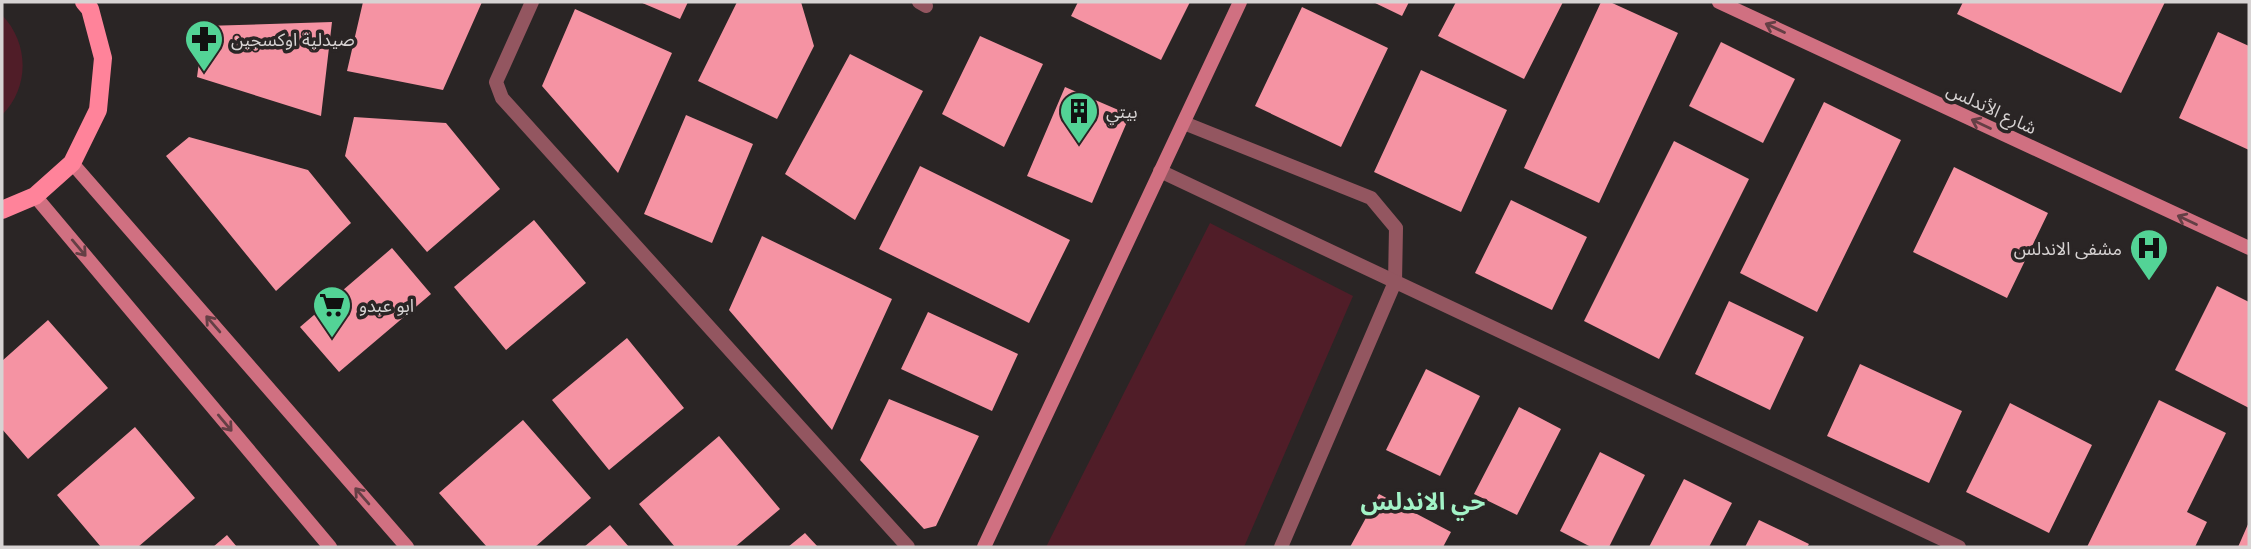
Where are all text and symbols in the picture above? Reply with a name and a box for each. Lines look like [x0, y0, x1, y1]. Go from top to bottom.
pharmacy icon: صيدلية اوكسجين [183, 18, 225, 73]
one-way arrow [1765, 21, 1786, 34]
place label: صيدلية اوكسجين [231, 28, 355, 51]
street label: شارع الأندلس [1942, 78, 2040, 142]
building icon: بيتي [1058, 90, 1100, 145]
place label: بيتي [1106, 100, 1138, 125]
one-way arrow [1971, 117, 1992, 130]
one-way arrow [2177, 213, 2198, 226]
hospital icon: مشفى الاندلس [2128, 227, 2170, 282]
place label: مشفى الاندلس [2014, 237, 2122, 260]
one-way arrow [71, 239, 87, 257]
supermarket icon: ابو عبدو [311, 284, 353, 339]
place label: ابو عبدو [359, 294, 414, 317]
one-way arrow [205, 316, 221, 334]
one-way arrow [218, 413, 233, 431]
district label: حي الاندلس [1361, 486, 1485, 521]
one-way arrow [354, 488, 371, 505]

